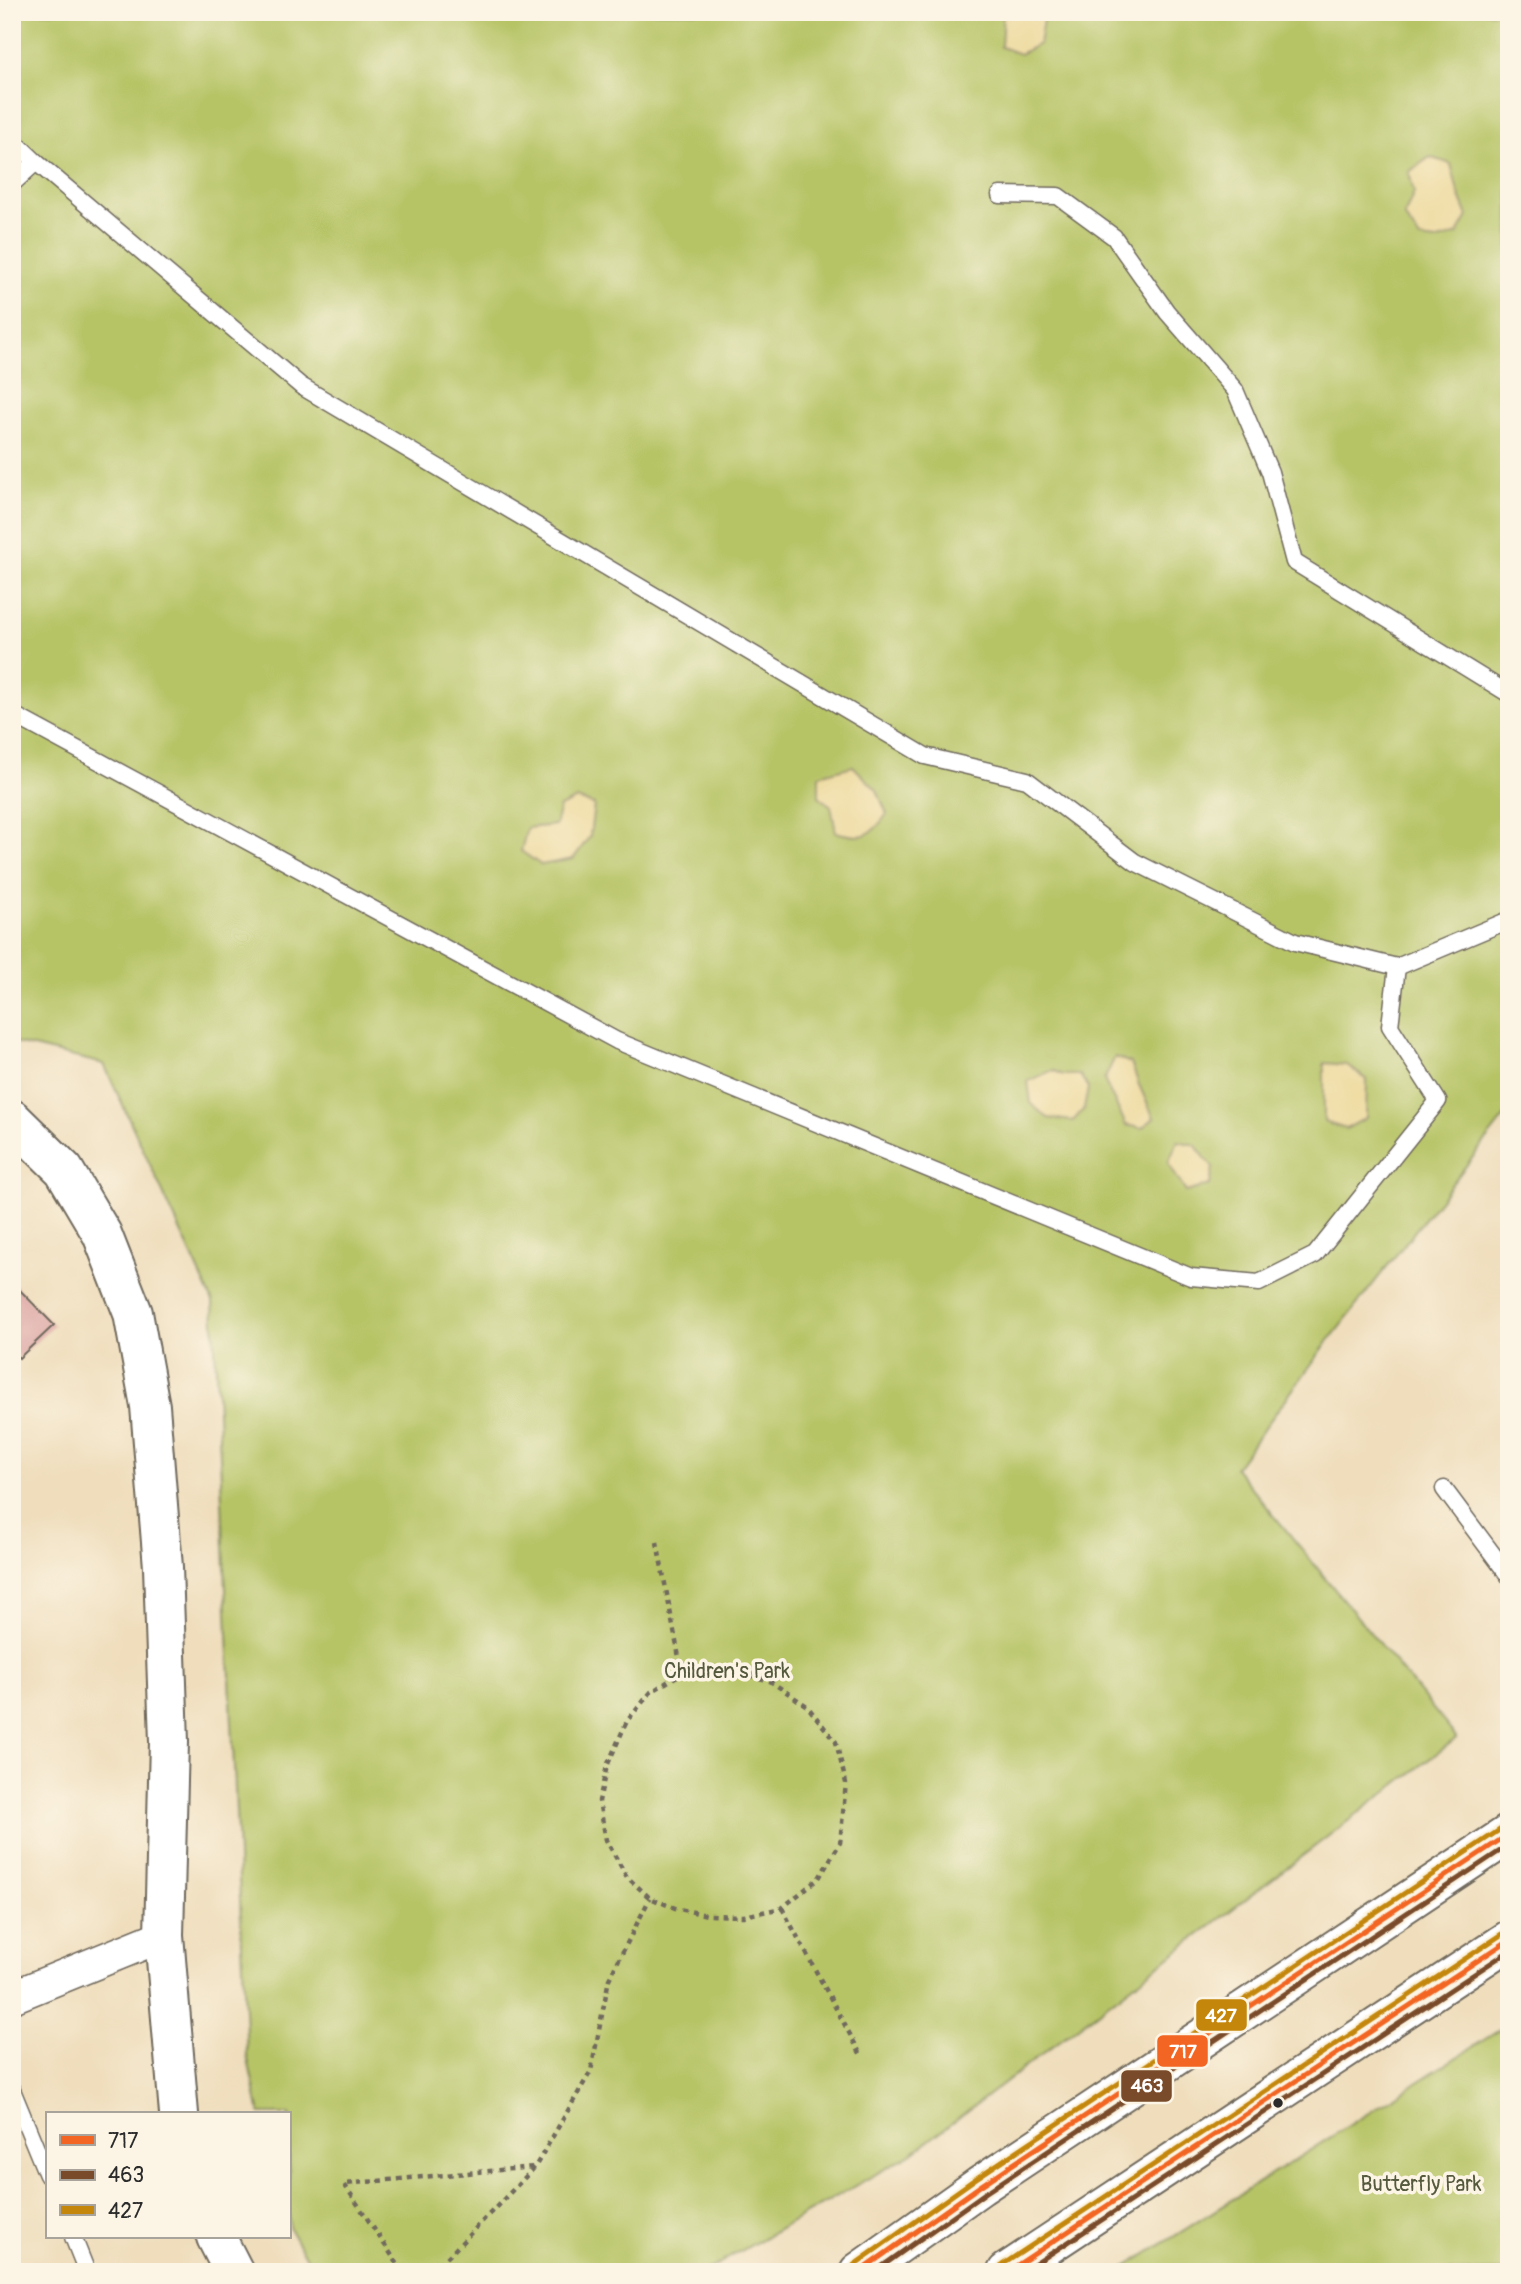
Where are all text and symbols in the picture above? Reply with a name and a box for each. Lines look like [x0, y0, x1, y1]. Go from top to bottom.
park label: Children's Park [664, 1658, 790, 1685]
line badge: 427 [1195, 1998, 1248, 2032]
text: 427 [1205, 2004, 1238, 2028]
line badge: 717 [1156, 2034, 1209, 2068]
text: 717 [1169, 2040, 1198, 2064]
line badge: 463 [1120, 2069, 1173, 2103]
text: 463 [1131, 2074, 1163, 2098]
unlabelled marker [1271, 2096, 1285, 2110]
legend [46, 2112, 290, 2238]
text: 717 [108, 2128, 138, 2155]
text: 463 [108, 2162, 144, 2189]
park label: Butterfly Park [1360, 2171, 1482, 2198]
text: 427 [108, 2198, 143, 2225]

